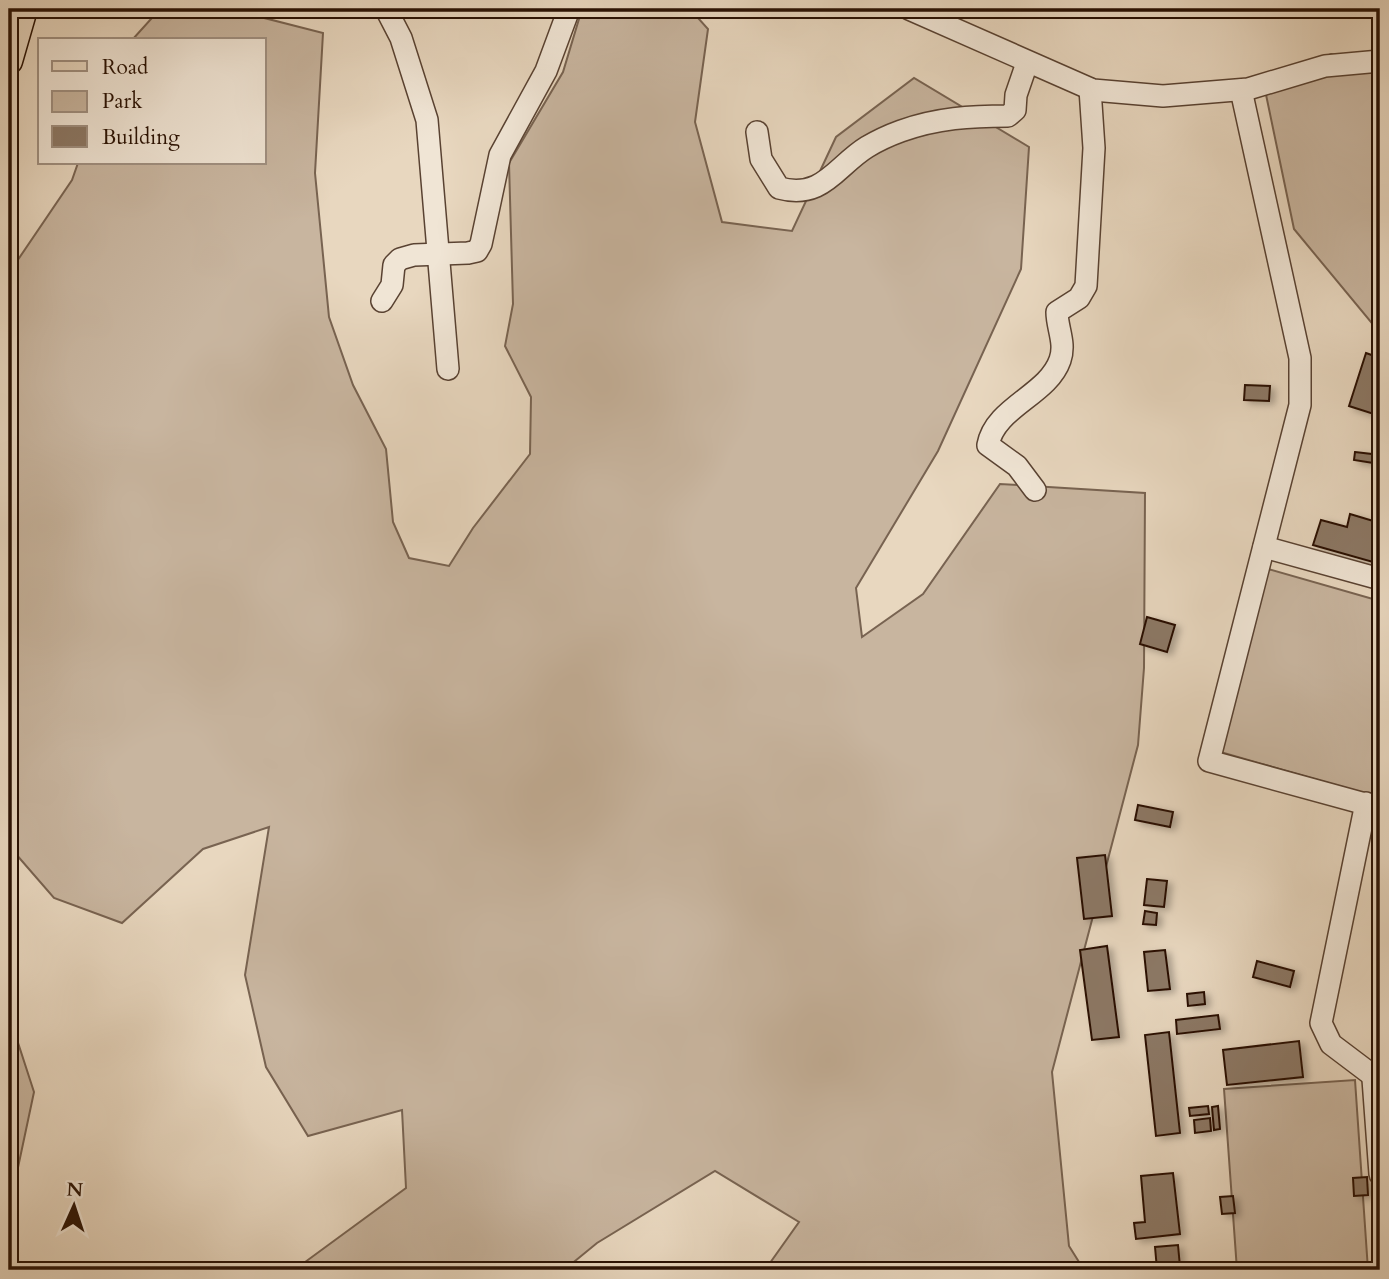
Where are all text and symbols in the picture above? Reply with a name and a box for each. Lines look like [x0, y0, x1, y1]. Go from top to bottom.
legend [38, 38, 266, 164]
text: Road [102, 53, 148, 82]
text: Park [102, 87, 143, 116]
text: Building [102, 123, 180, 152]
north arrow [38, 1170, 108, 1240]
text: N [66, 1177, 84, 1203]

